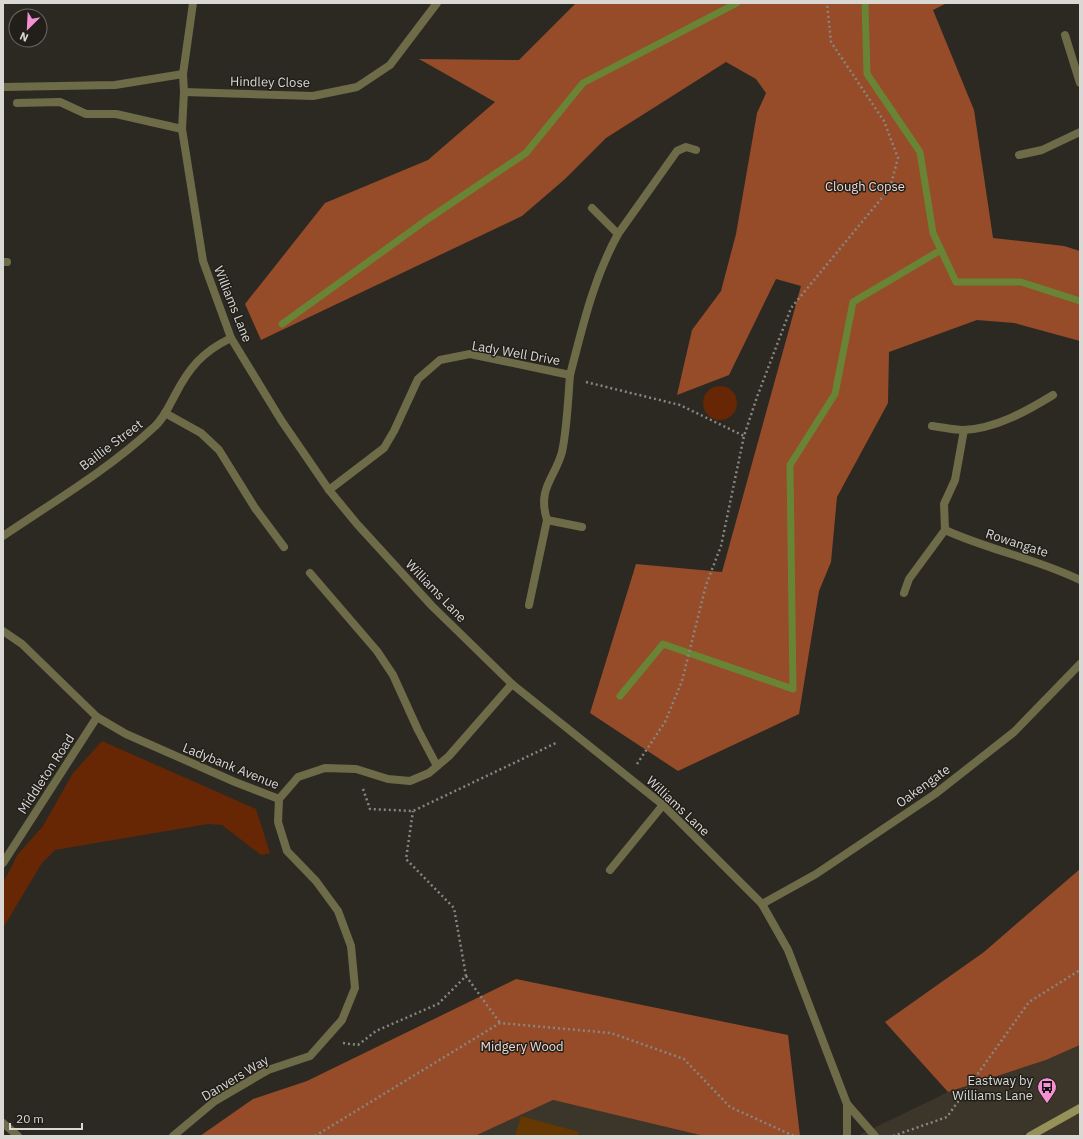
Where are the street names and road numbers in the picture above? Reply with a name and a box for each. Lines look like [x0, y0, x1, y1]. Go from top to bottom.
street label: Hindley Close [230, 73, 310, 91]
street label: Williams Lane [210, 263, 256, 345]
street label: Lady Well Drive [471, 337, 561, 369]
street label: Baillie Street [76, 416, 146, 474]
street label: Rowangate [983, 525, 1051, 561]
street label: Williams Lane [402, 556, 470, 626]
street label: Middleton Road [14, 731, 78, 817]
street label: Ladybank Avenue [180, 739, 282, 793]
street label: Oakengate [893, 761, 953, 811]
street label: Williams Lane [643, 772, 713, 840]
street label: Danvers Way [198, 1051, 272, 1105]

